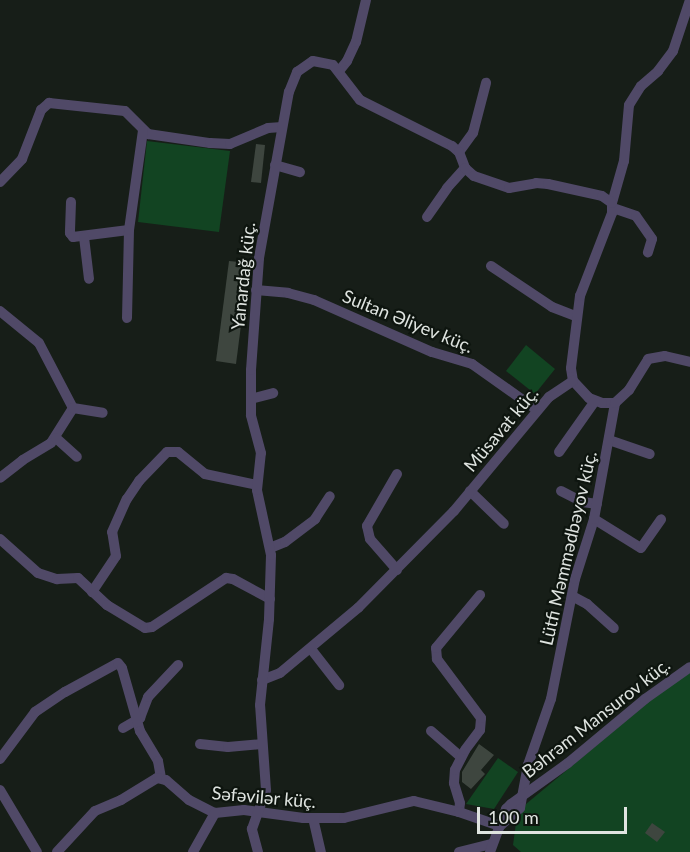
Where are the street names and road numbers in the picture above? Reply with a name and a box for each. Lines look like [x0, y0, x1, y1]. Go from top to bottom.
street label: Yanardağ küç. [227, 221, 259, 331]
street label: Sultan Əliyev küç. [339, 285, 477, 357]
street label: Müsavat küç. [459, 382, 543, 476]
street label: Lütfi Məmmədbəyov küç. [535, 448, 601, 648]
street label: Bəhrəm Mansurov küç. [518, 654, 674, 782]
street label: Səfəvilər küç. [211, 782, 317, 812]

